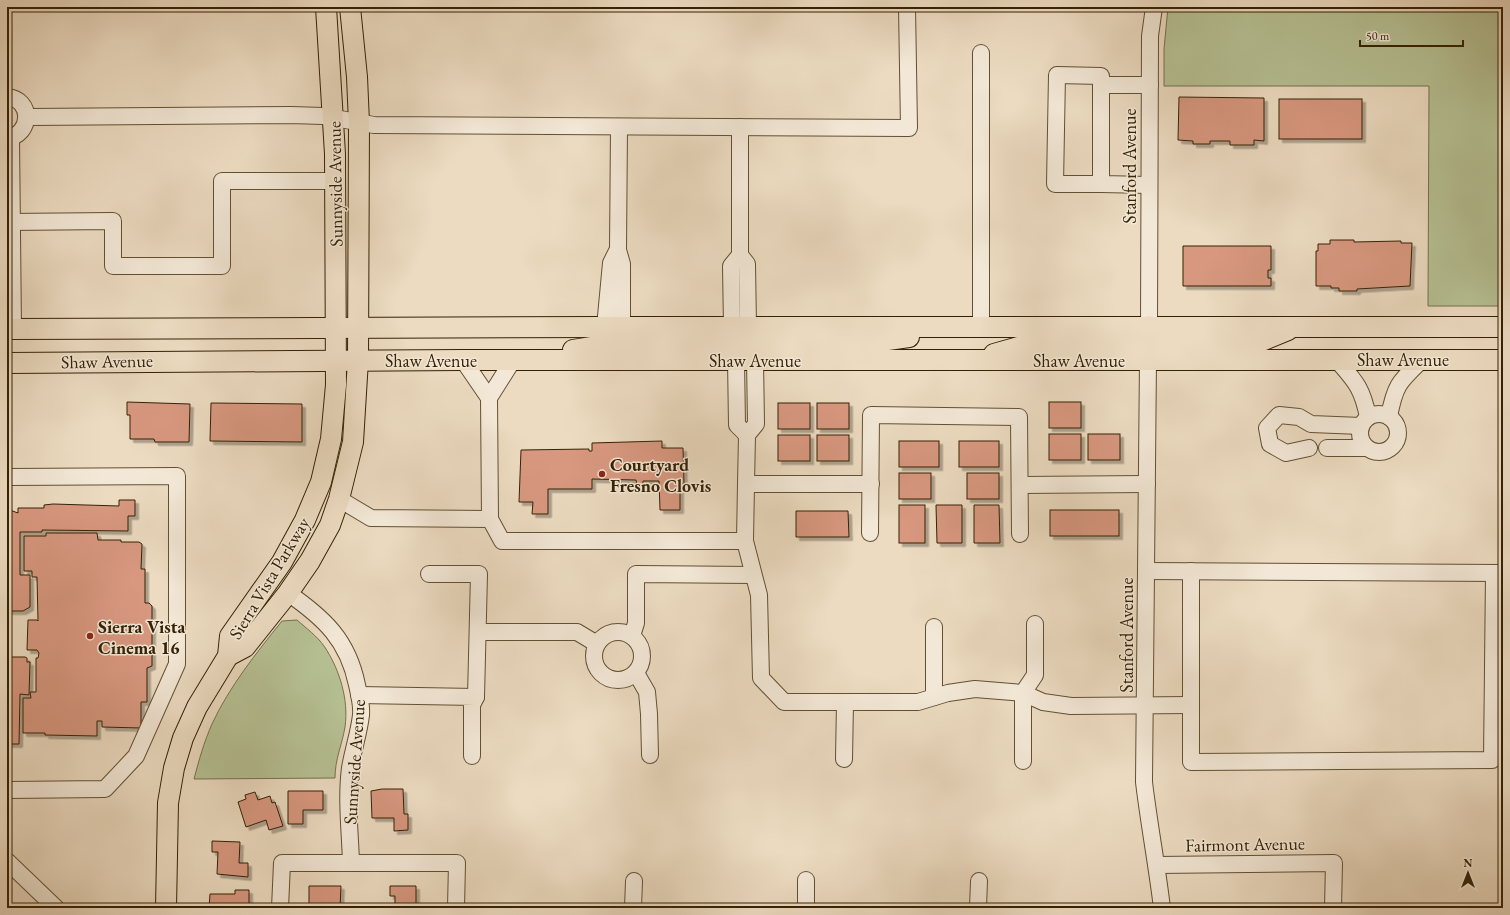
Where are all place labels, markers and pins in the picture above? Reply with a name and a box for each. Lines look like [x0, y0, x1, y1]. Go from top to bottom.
place label: Courtyard Fresno Clovis [610, 453, 711, 497]
marker: Courtyard Fresno Clovis [597, 469, 607, 479]
place label: Sierra Vista Cinema 16 [98, 615, 186, 659]
marker: Sierra Vista Cinema 16 [85, 631, 95, 641]

